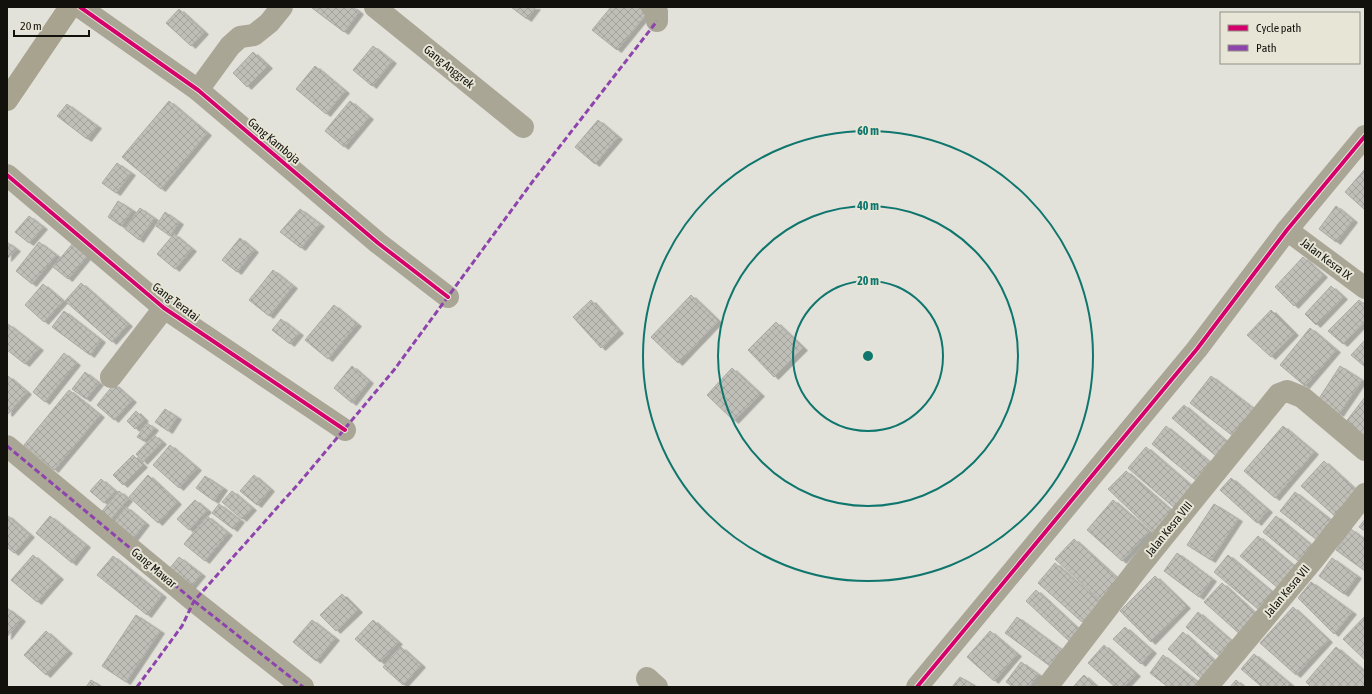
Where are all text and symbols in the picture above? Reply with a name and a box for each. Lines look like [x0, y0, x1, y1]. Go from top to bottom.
scale bar [14, 12, 89, 38]
legend [1220, 12, 1360, 64]
text: 20 m [20, 19, 42, 33]
text: Cycle path [1256, 21, 1301, 35]
text: Path [1256, 41, 1277, 55]
street label: Gang Anggrek [421, 42, 478, 92]
street label: Gang Kamboja [245, 115, 303, 167]
text: 60 m [857, 124, 879, 138]
text: 40 m [856, 199, 879, 213]
street label: Jalan Kesra IX [1298, 235, 1355, 283]
text: 20 m [857, 274, 879, 288]
street label: Gang Teratai [150, 280, 202, 324]
centre of rings [861, 349, 875, 363]
street label: Jalan Kesra VIII [1143, 499, 1195, 559]
street label: Gang Mawar [129, 545, 180, 591]
street label: Jalan Kesra VII [1261, 562, 1313, 620]

